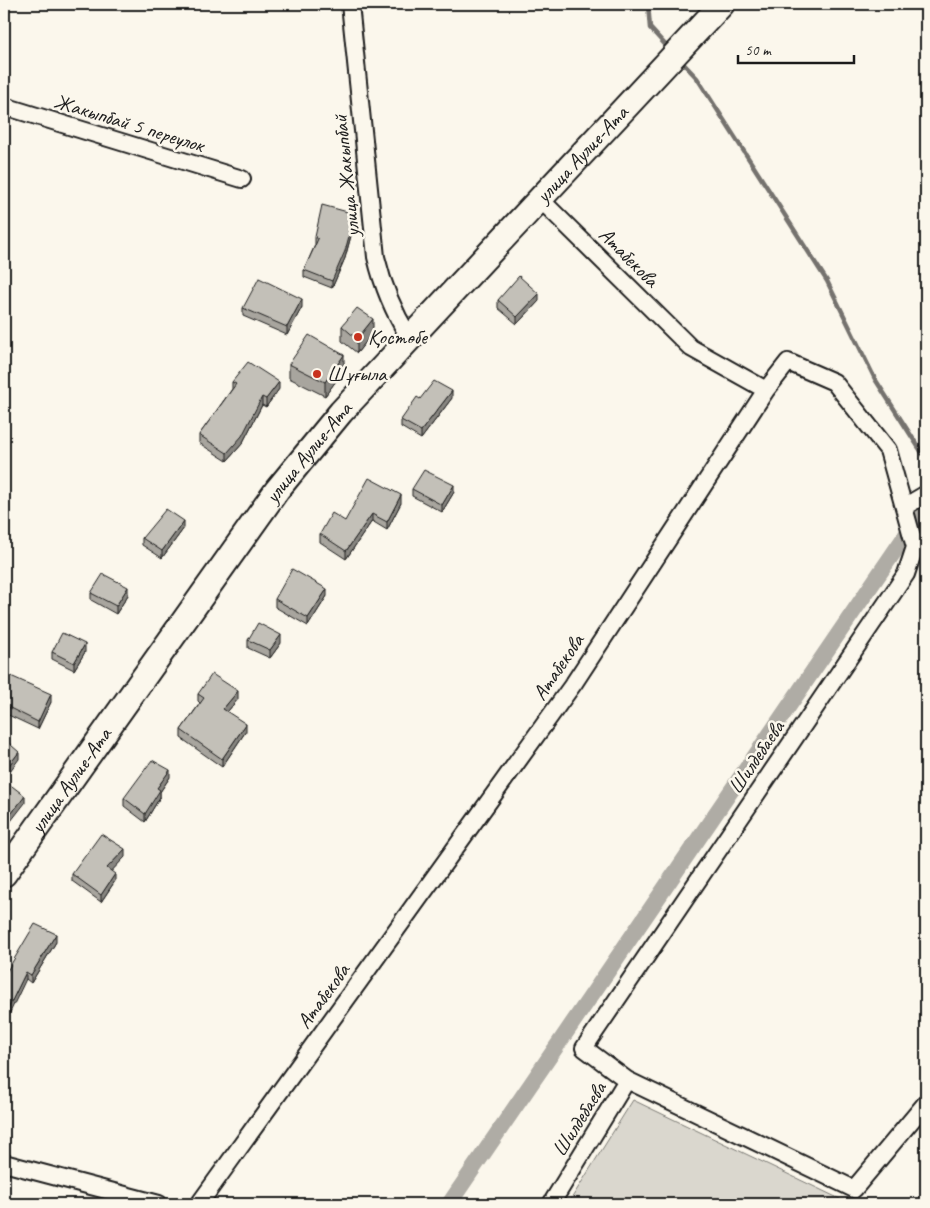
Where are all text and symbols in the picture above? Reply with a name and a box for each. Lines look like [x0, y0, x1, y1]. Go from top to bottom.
scale bar [738, 32, 854, 64]
text: 50 m [745, 41, 772, 60]
street label: Жакыпбай 5 переулок [51, 88, 209, 159]
street label: улица Аулие-Ата [529, 99, 635, 210]
street label: улица Жакыпбай [327, 112, 366, 240]
street label: Атабекова [594, 222, 666, 294]
place label: Қостөбе [368, 324, 429, 350]
marker: Қостөбе [352, 331, 364, 343]
place label: Шұғыла [327, 361, 388, 387]
marker: Шұғыла [311, 368, 323, 380]
street label: улица Аулие-Ата [258, 395, 358, 510]
street label: Атабекова [526, 627, 591, 705]
street label: Шилдебаева [722, 714, 791, 799]
street label: улица Аулие-Ата [23, 721, 118, 840]
street label: Атабекова [291, 957, 356, 1034]
street label: Шилдебаева [546, 1076, 613, 1161]

